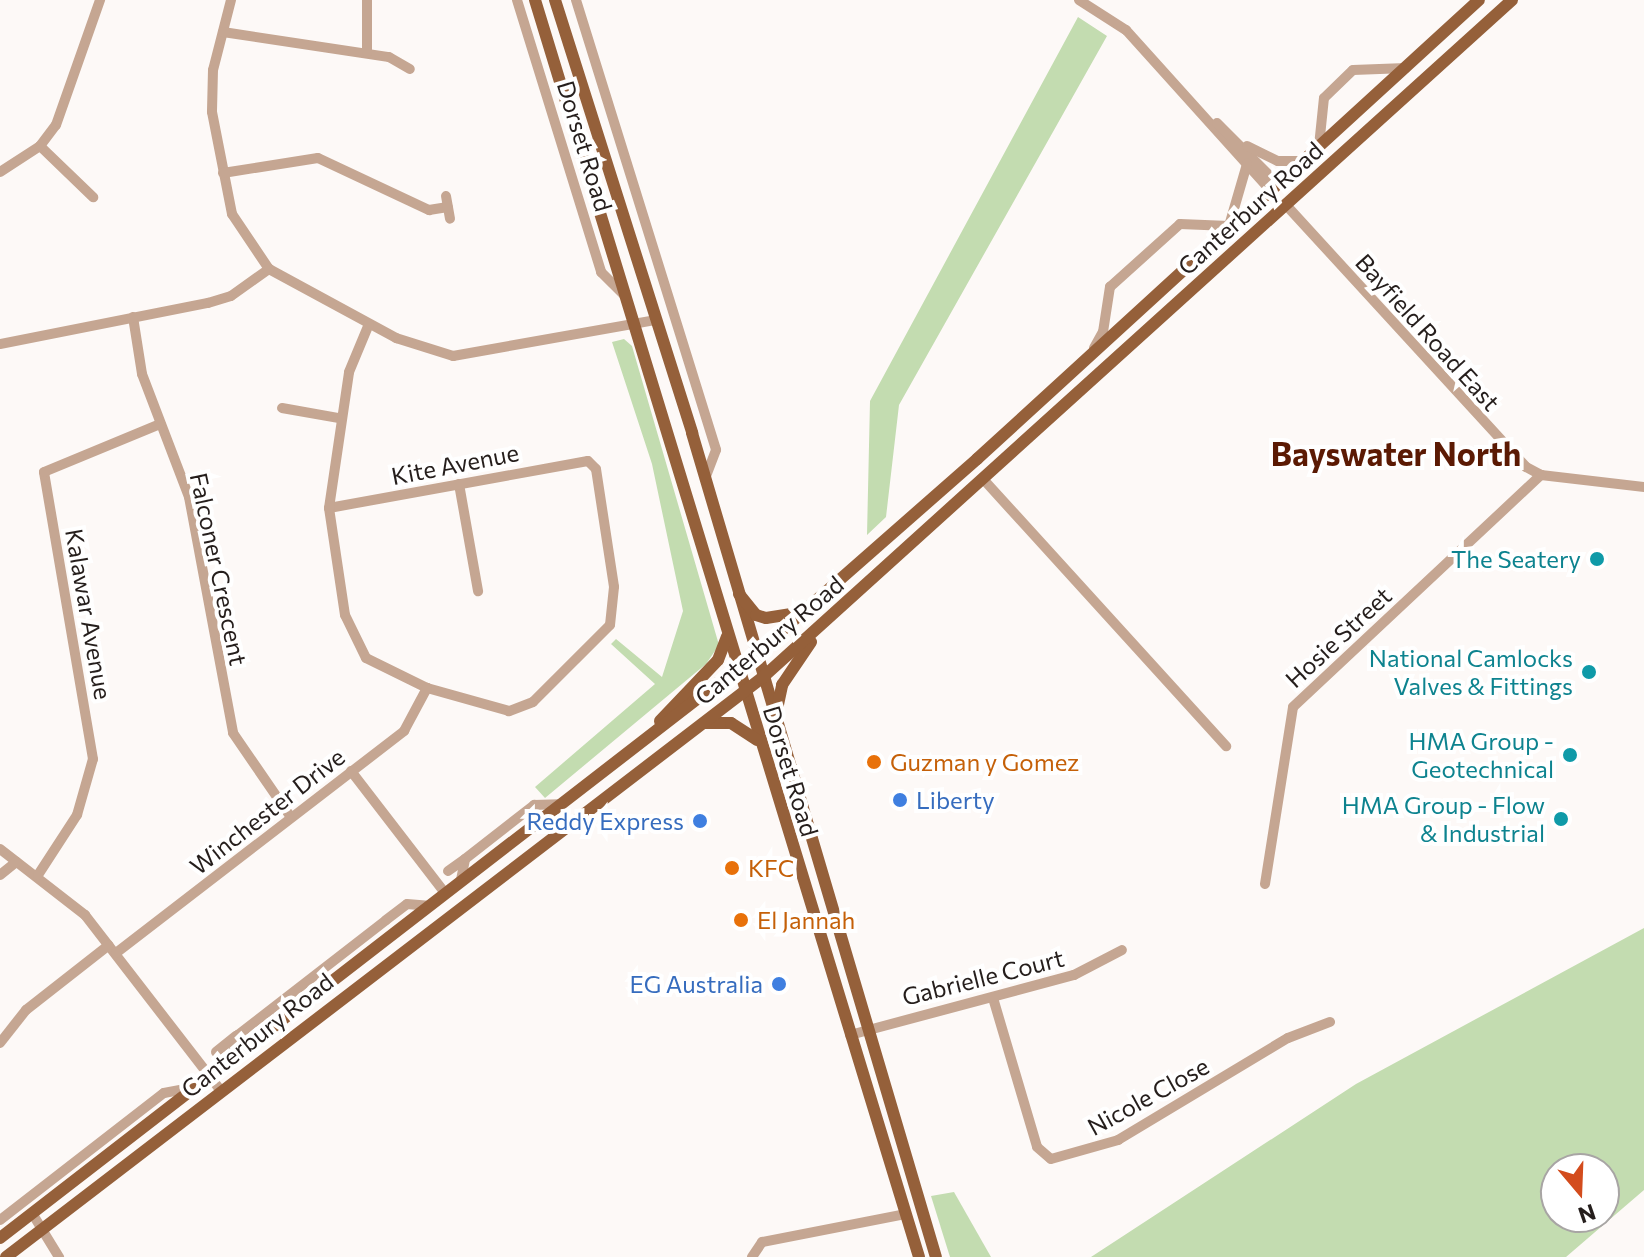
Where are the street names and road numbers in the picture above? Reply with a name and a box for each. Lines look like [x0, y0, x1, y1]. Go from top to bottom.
street label: Dorset Road [551, 77, 619, 215]
street label: Canterbury Road [1172, 135, 1328, 281]
street label: Bayfield Road East [1350, 248, 1506, 416]
street label: Kite Avenue [389, 438, 521, 490]
street label: Falconer Crescent [185, 470, 253, 668]
street label: Kalawar Avenue [60, 526, 118, 702]
street label: Canterbury Road [689, 570, 849, 710]
street label: Hosie Street [1279, 581, 1397, 693]
street label: Dorset Road [757, 702, 825, 840]
street label: Winchester Drive [184, 742, 350, 880]
street label: Gabrielle Court [899, 943, 1067, 1011]
street label: Canterbury Road [175, 967, 339, 1103]
street label: Nicole Close [1082, 1051, 1214, 1141]

